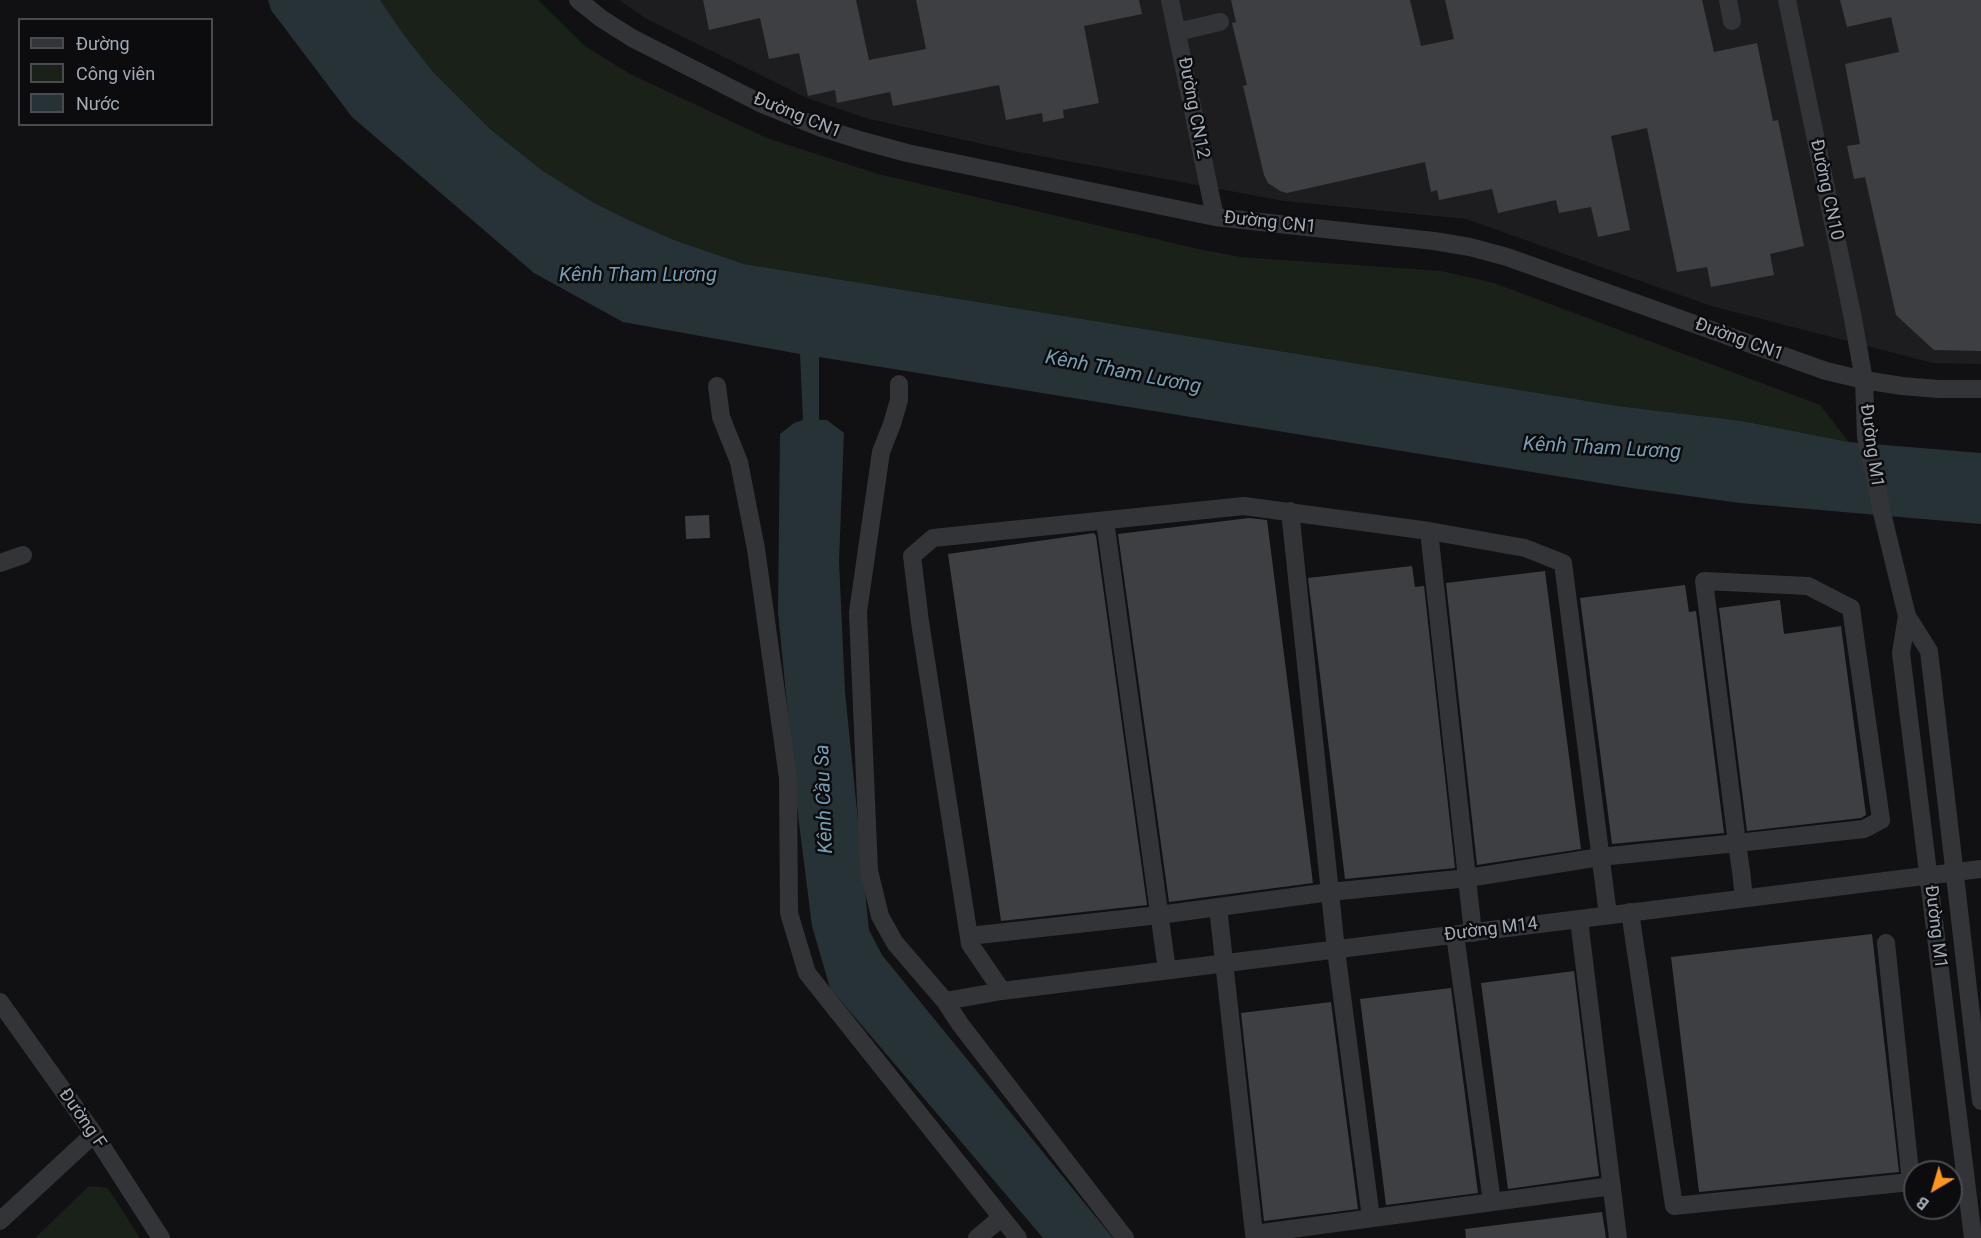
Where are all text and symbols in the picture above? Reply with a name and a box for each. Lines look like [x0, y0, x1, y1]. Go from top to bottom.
legend [18, 18, 213, 126]
text: Đường [76, 33, 130, 54]
street label: Đường CN12 [1173, 55, 1213, 161]
text: Công viên [76, 63, 155, 84]
street label: Đường CN1 [750, 89, 844, 143]
text: Nước [76, 93, 120, 114]
street label: Đường CN10 [1805, 137, 1847, 243]
street label: Đường CN1 [1223, 207, 1317, 239]
water label: Kênh Tham Lương [559, 264, 717, 288]
street label: Đường CN1 [1692, 314, 1786, 366]
water label: Kênh Tham Lương [1043, 346, 1203, 400]
street label: Đường M1 [1854, 403, 1888, 489]
water label: Kênh Tham Lương [1522, 433, 1682, 465]
water label: Kênh Cầu Sa [811, 744, 839, 854]
street label: Đường M1 [1919, 884, 1951, 970]
street label: Đường M14 [1443, 914, 1539, 946]
street label: Đường F [54, 1085, 110, 1153]
north arrow [1903, 1160, 1963, 1220]
text: B [1913, 1192, 1933, 1214]

